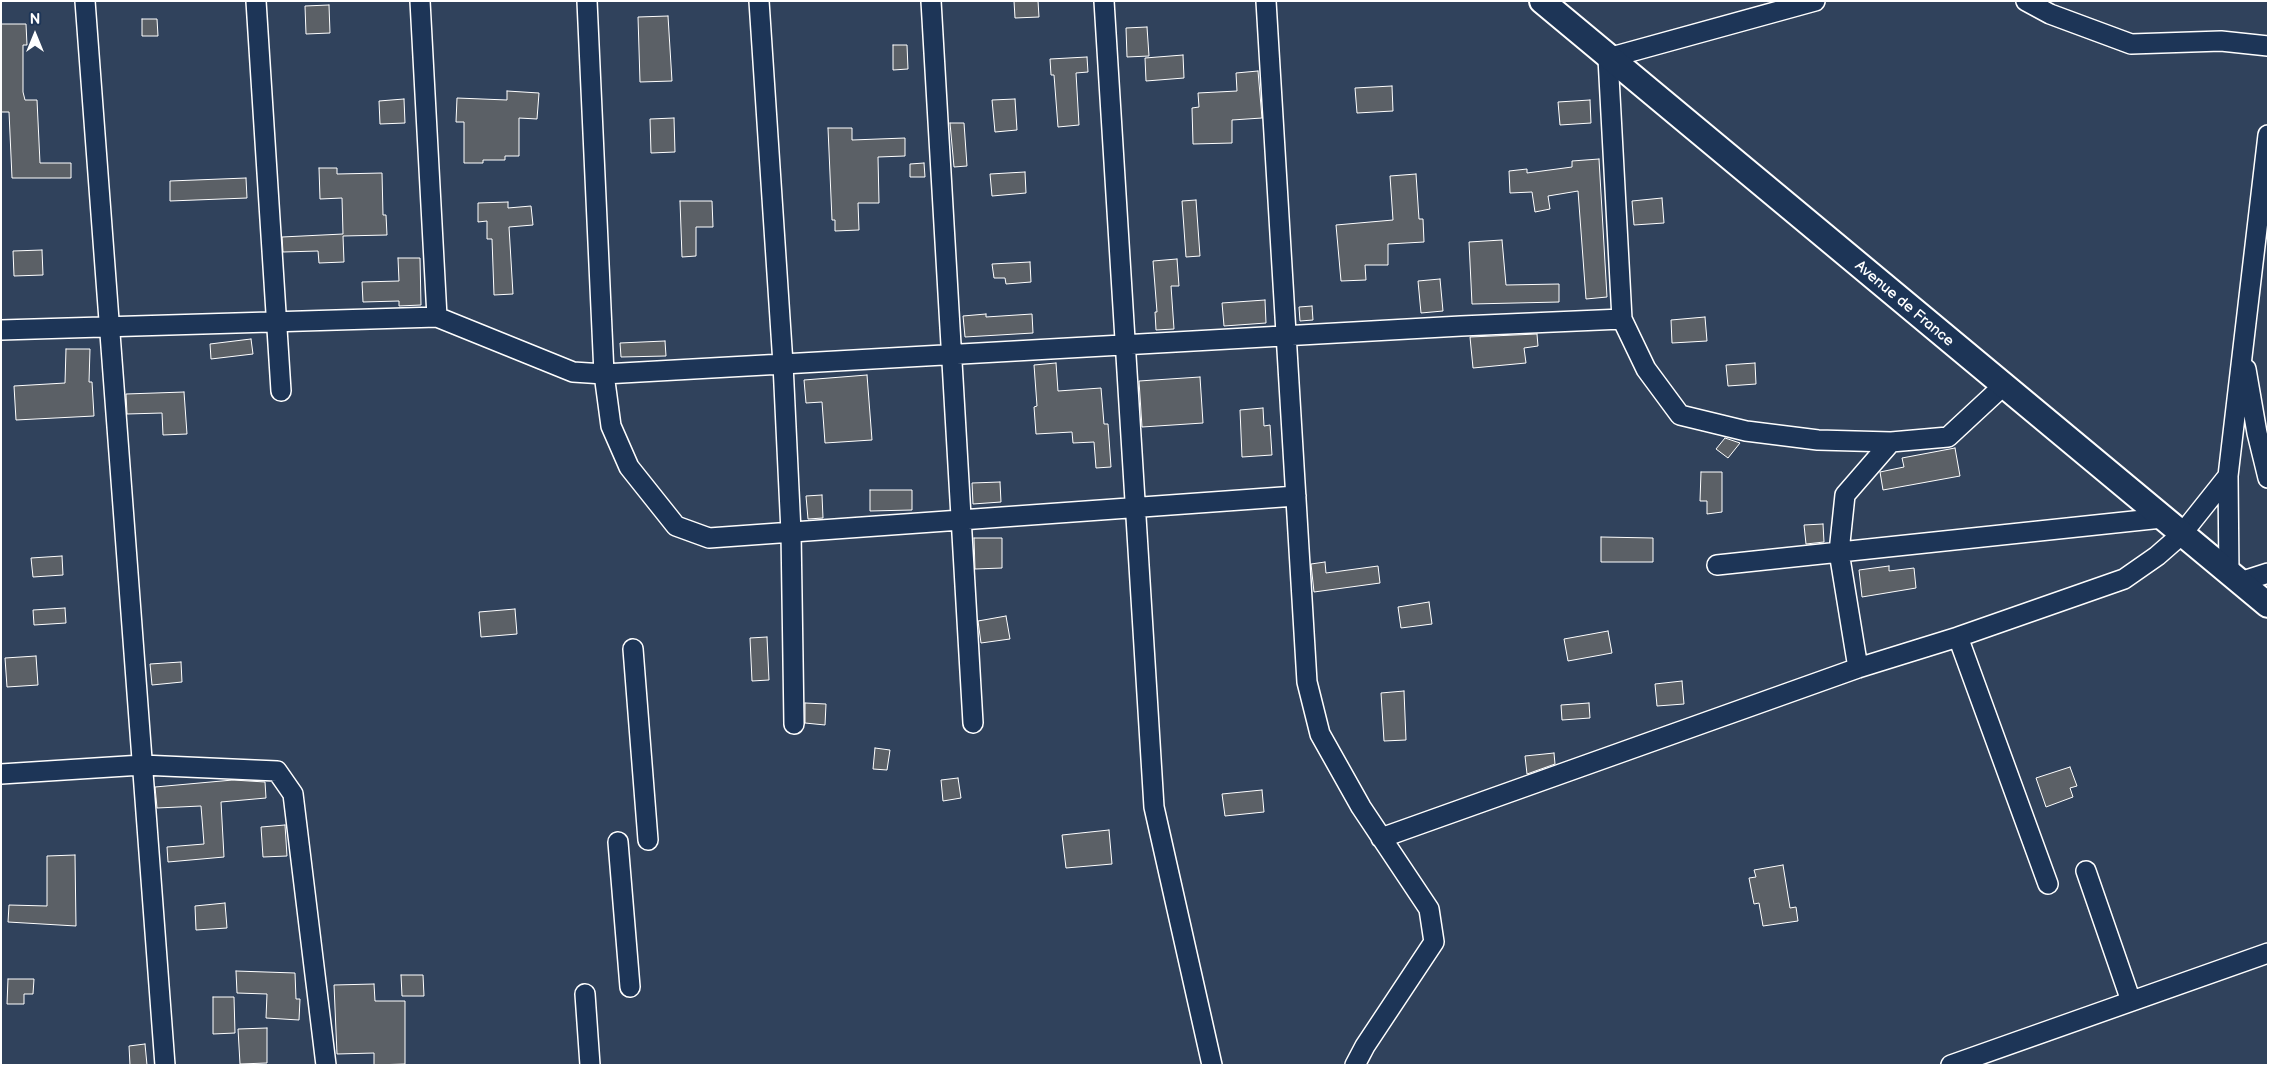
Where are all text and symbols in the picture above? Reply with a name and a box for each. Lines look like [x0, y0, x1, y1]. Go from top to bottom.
north arrow [10, 10, 60, 60]
text: N [30, 11, 40, 28]
street label: Avenue de France [1851, 257, 1957, 351]

